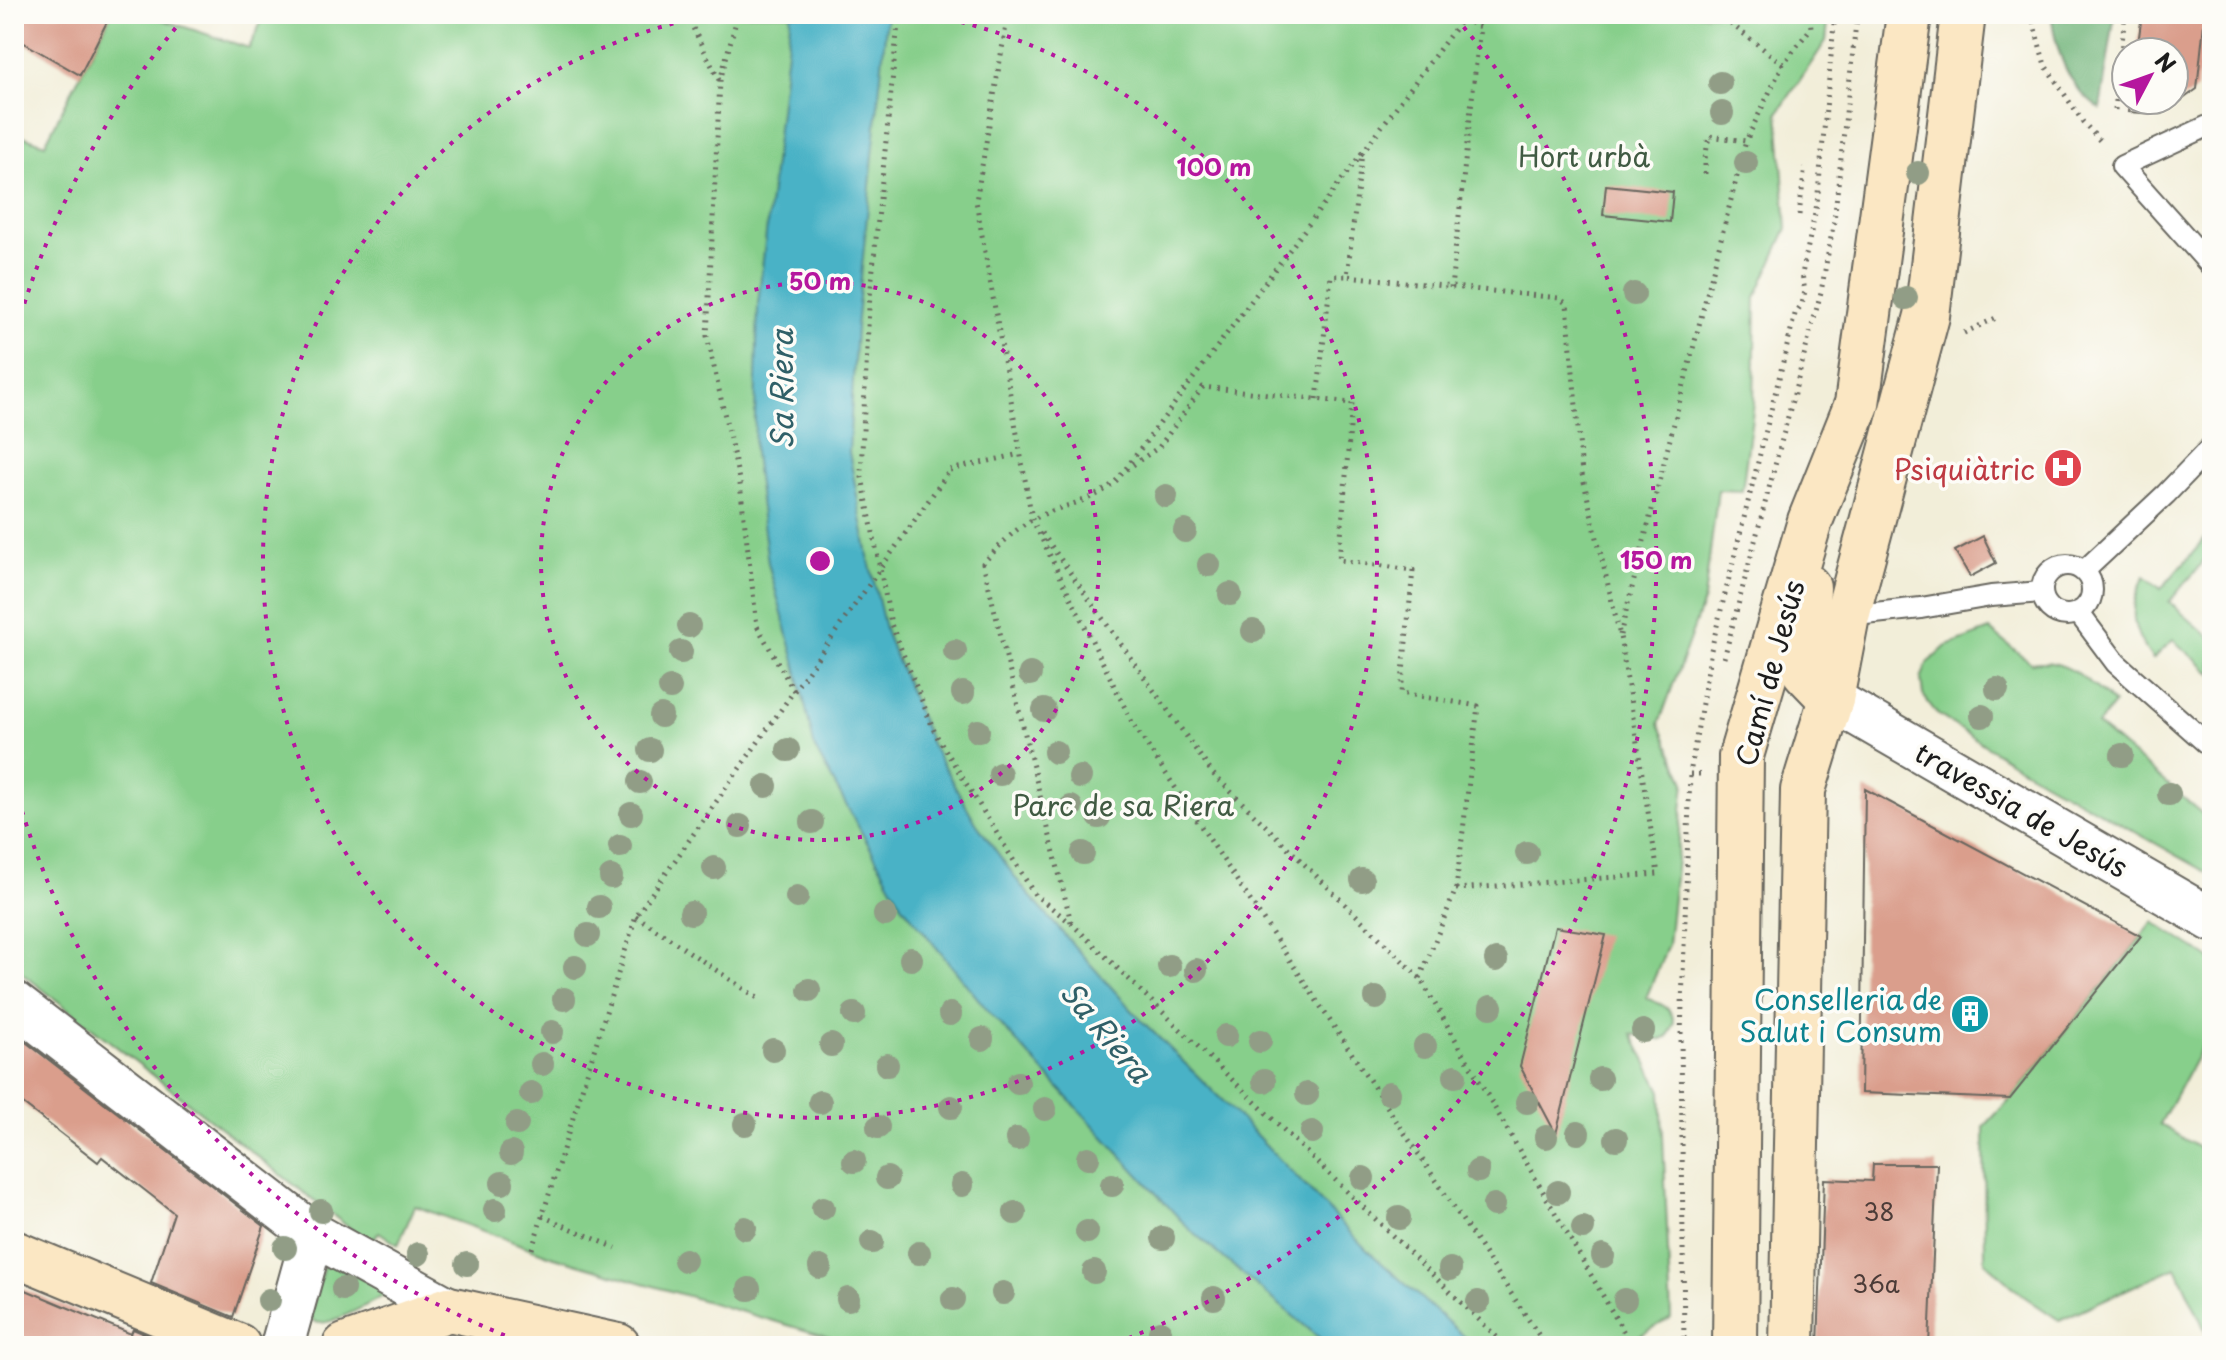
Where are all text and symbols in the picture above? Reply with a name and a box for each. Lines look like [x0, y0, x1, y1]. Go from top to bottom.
north arrow [2110, 36, 2190, 116]
text: N [2148, 44, 2184, 79]
park label: Hort urbà [1518, 134, 1650, 177]
text: 100 m [1177, 148, 1251, 184]
text: 50 m [789, 262, 851, 298]
water label: Sa Riera [758, 327, 803, 449]
place label: Psiquiàtric [1893, 447, 2035, 490]
hospital icon: Psiquiàtric [2042, 447, 2084, 489]
text: 150 m [1620, 541, 1692, 577]
centre of rings [806, 547, 834, 575]
street label: Camí de Jesús [1723, 575, 1815, 771]
street label: travessia de Jesús [1908, 731, 2136, 887]
park label: Parc de sa Riera [1012, 783, 1234, 826]
water label: Sa Riera [1051, 970, 1164, 1093]
place label: Conselleria de Salut i Consum [1739, 977, 1942, 1052]
building icon: Conselleria de Salut i Consum [1949, 993, 1991, 1035]
house number: 38 [1864, 1193, 1894, 1229]
house number: 36a [1852, 1265, 1900, 1301]

